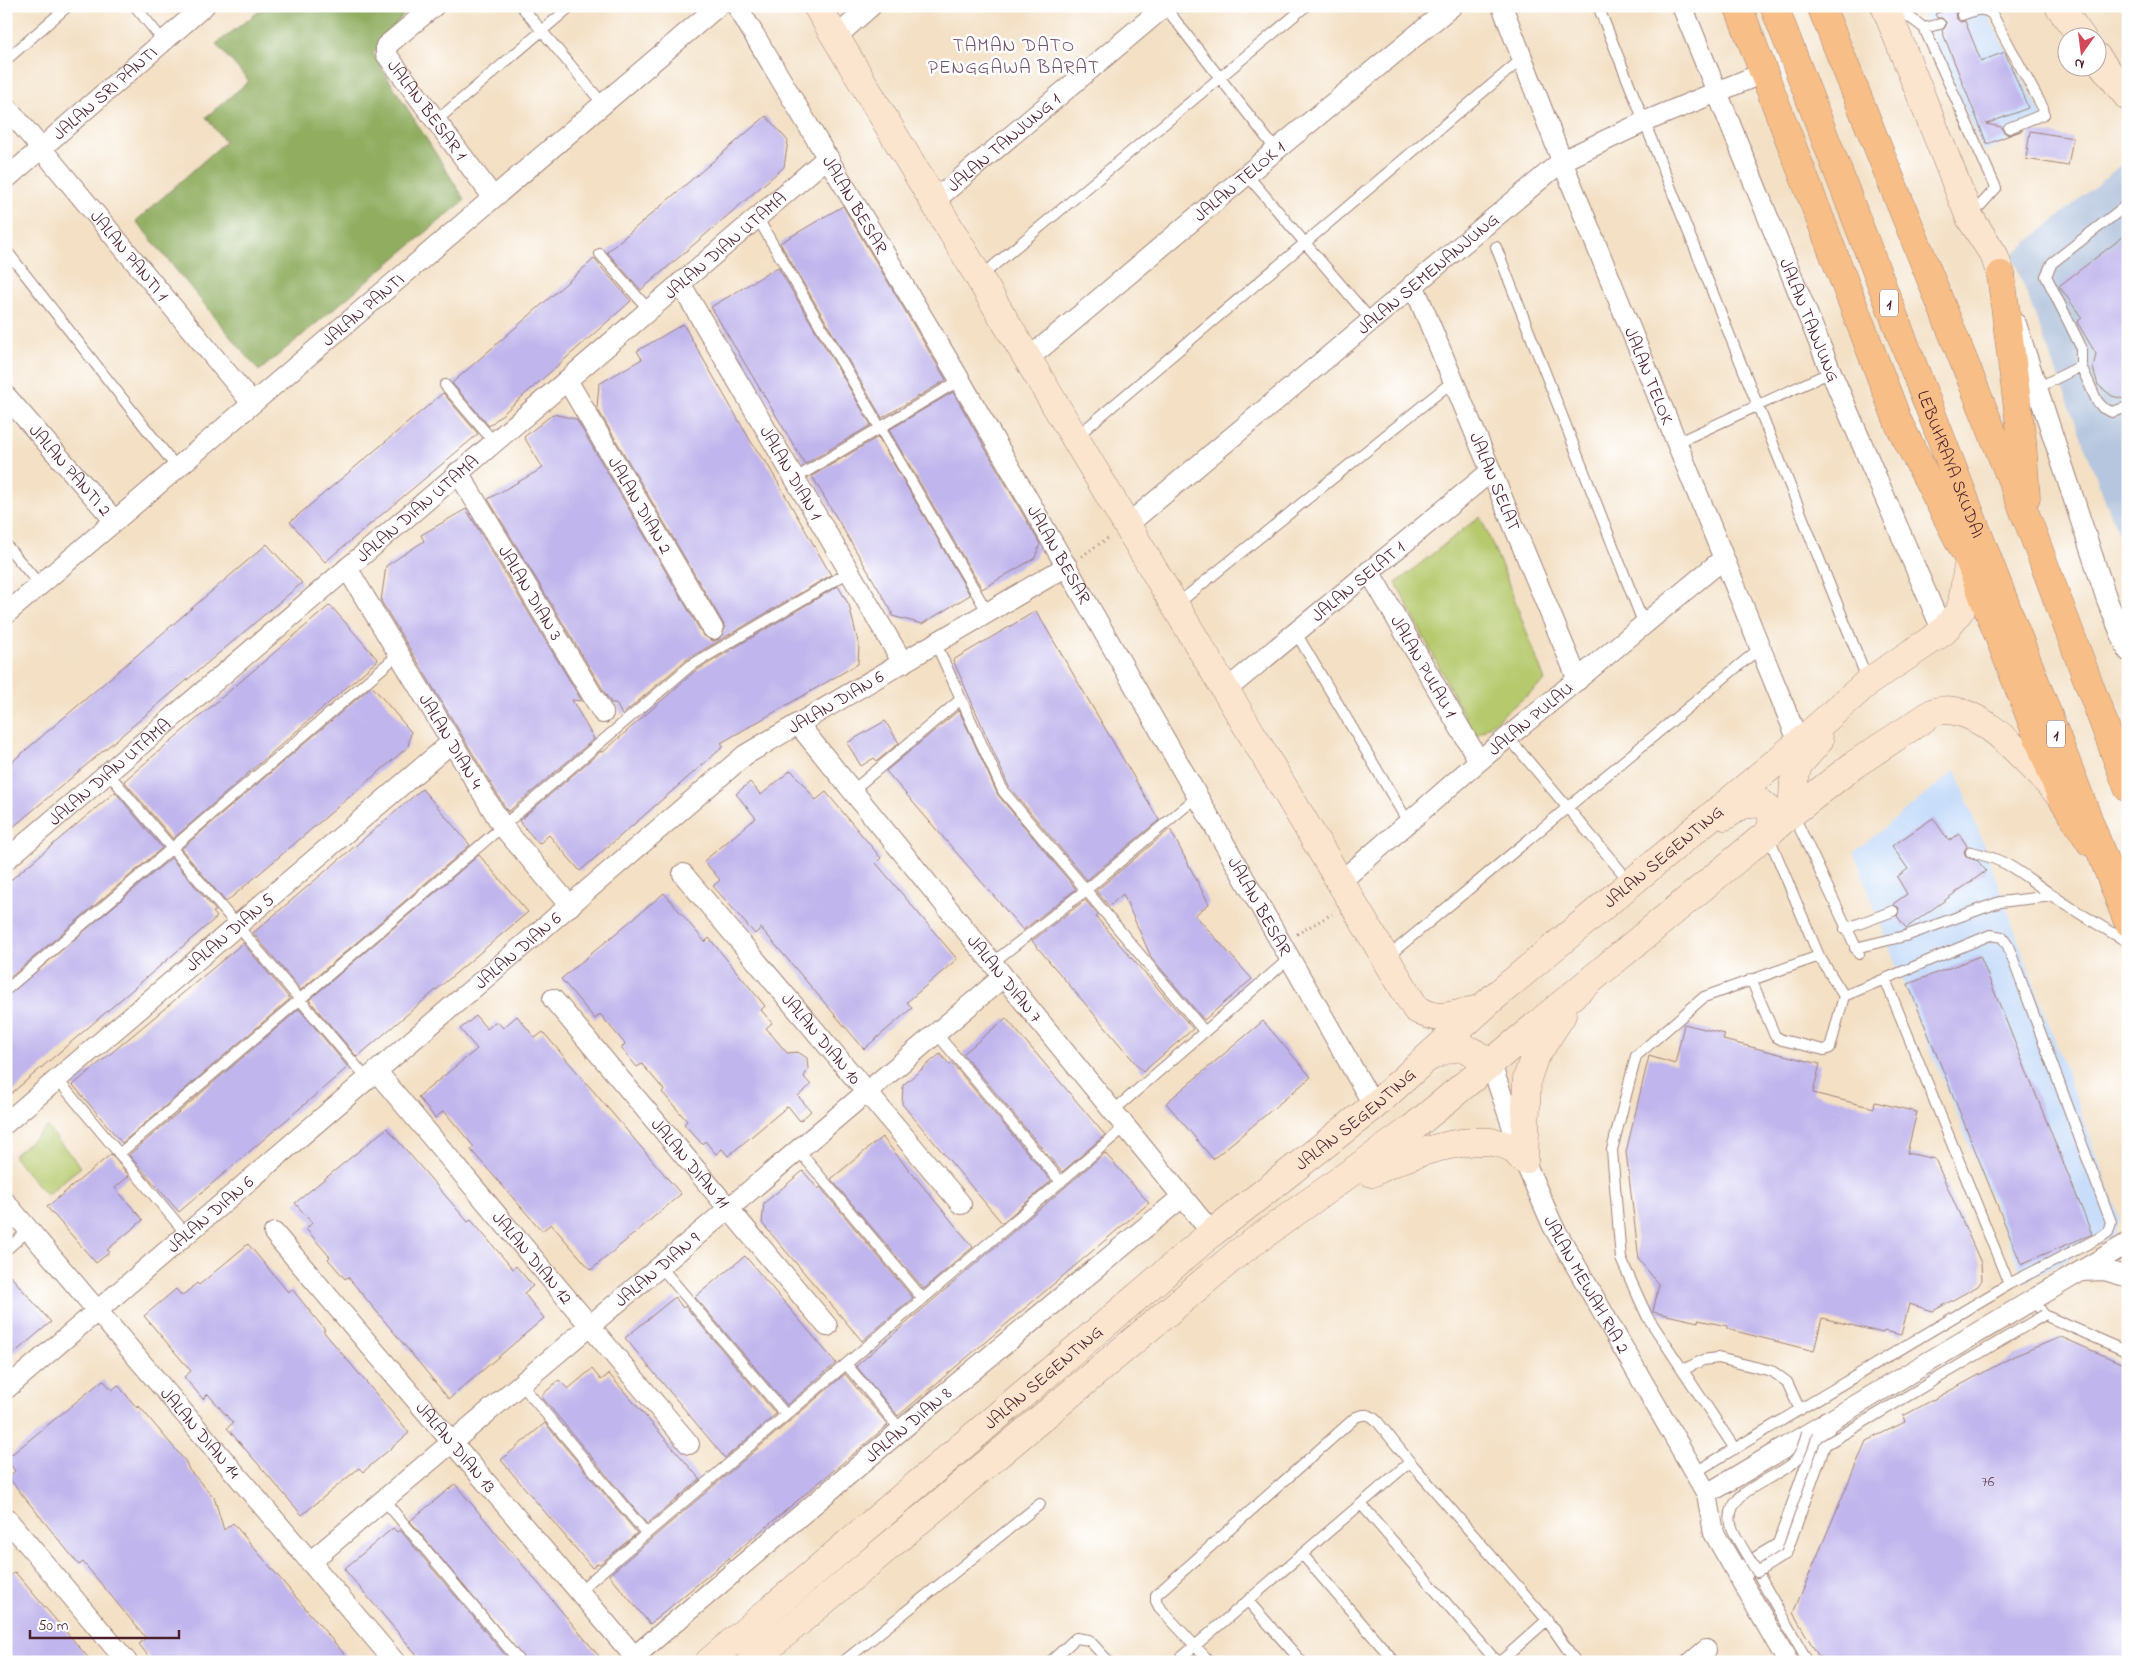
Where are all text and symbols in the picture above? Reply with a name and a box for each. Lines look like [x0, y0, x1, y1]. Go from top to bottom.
north arrow [2056, 28, 2106, 78]
district label: TAMAN DATO PENGGAWA BARAT [928, 33, 1100, 82]
street label: JALAN SRI PANTI [48, 41, 164, 147]
text: N [2072, 52, 2086, 74]
street label: JALAN BESAR 1 [380, 55, 473, 167]
street label: JALAN TANJUNG 1 [942, 88, 1068, 199]
street label: JALAN TELOK 1 [1189, 136, 1292, 229]
street label: JALAN BESAR [814, 152, 893, 259]
street label: JALAN DIAN UTAMA [659, 187, 793, 307]
street label: JALAN PANTI 1 [83, 205, 174, 308]
street label: JALAN SEMENANJUNG [1352, 208, 1505, 342]
street label: JALAN TANJUNG [1771, 255, 1845, 387]
street label: JALAN PANTI [317, 268, 411, 354]
road number: 1 [1880, 290, 1898, 316]
street label: JALAN TELOK [1616, 324, 1679, 429]
street label: LEBUHRAYA SKUDAI [1909, 387, 1990, 542]
street label: JALAN PANTI 2 [21, 419, 116, 523]
street label: JALAN DIAN 1 [752, 422, 828, 526]
street label: JALAN SELAT [1461, 429, 1526, 536]
street label: JALAN DIAN UTAMA [351, 450, 486, 570]
street label: JALAN DIAN 2 [600, 453, 677, 559]
street label: JALAN BESAR [1019, 501, 1096, 609]
street label: JALAN SELAT 1 [1306, 536, 1412, 629]
street label: JALAN DIAN 3 [490, 541, 568, 646]
street label: JALAN PULAU 1 [1382, 611, 1462, 723]
street label: JALAN DIAN 6 [784, 665, 890, 742]
street label: JALAN PULAU [1483, 677, 1580, 763]
street label: JALAN DIAN 4 [411, 690, 489, 795]
street label: JALAN DIAN UTAMA [44, 713, 178, 833]
road number: 1 [2047, 721, 2065, 748]
street label: JALAN SEGENTING [1599, 800, 1730, 916]
street label: JALAN BESAR [1220, 853, 1297, 961]
street label: JALAN DIAN 5 [181, 888, 281, 979]
street label: JALAN DIAN 6 [470, 907, 568, 997]
street label: JALAN DIAN 7 [960, 930, 1048, 1030]
street label: JALAN DIAN 10 [774, 988, 866, 1091]
street label: JALAN SEGENTING [1290, 1063, 1422, 1178]
street label: JALAN DIAN 11 [643, 1113, 735, 1215]
street label: JALAN DIAN 6 [162, 1170, 261, 1260]
street label: JALAN DIAN 12 [484, 1207, 578, 1311]
street label: JALAN MEWAH RIA 2 [1535, 1212, 1635, 1359]
street label: JALAN DIAN 9 [610, 1227, 707, 1314]
street label: JALAN SEGENTING [979, 1320, 1110, 1437]
street label: JALAN DIAN 8 [860, 1382, 959, 1470]
street label: JALAN DIAN 14 [153, 1383, 246, 1486]
street label: JALAN DIAN 13 [408, 1397, 501, 1500]
house number: 76 [1982, 1471, 1995, 1493]
scale bar [30, 1608, 179, 1640]
text: 50 m [38, 1615, 69, 1637]

